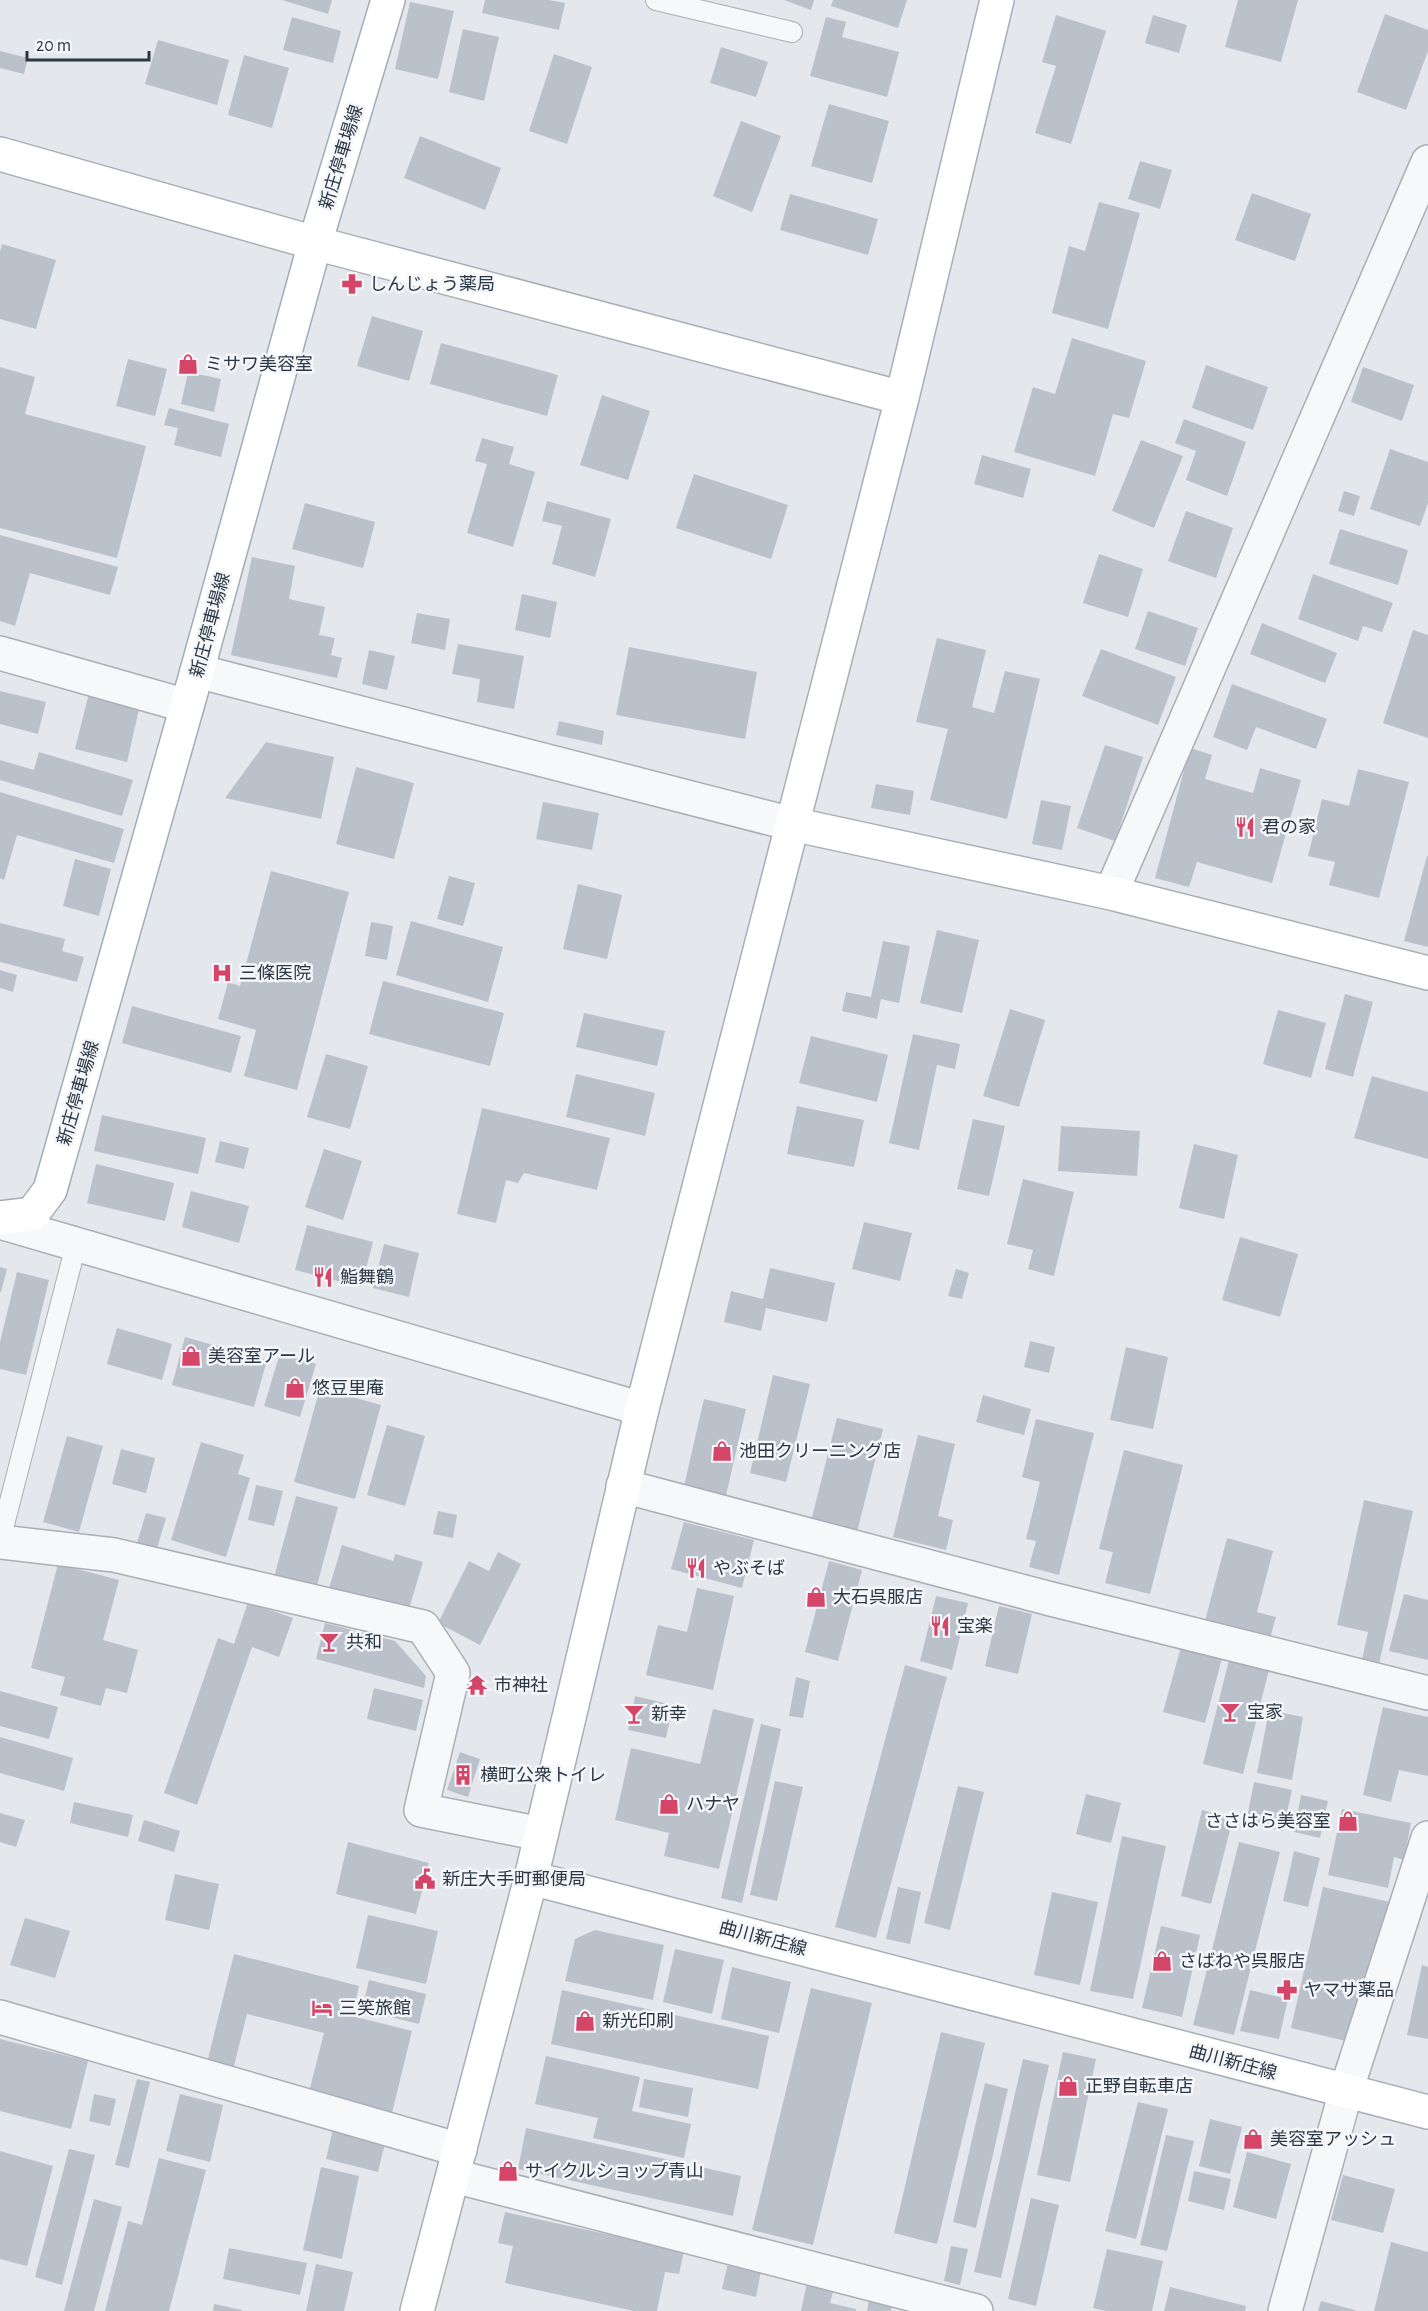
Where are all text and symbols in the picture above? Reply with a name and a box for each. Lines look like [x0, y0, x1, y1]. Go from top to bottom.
scale bar [27, 24, 148, 62]
text: 20 m [36, 37, 71, 55]
street label: 新庄停車場線 [316, 102, 366, 212]
pharmacy icon: しんじょう薬局 [340, 272, 364, 296]
place label: しんじょう薬局 [369, 275, 495, 294]
shop icon: ミサワ美容室 [176, 352, 200, 376]
place label: ミサワ美容室 [205, 354, 313, 374]
street label: 新庄停車場線 [186, 570, 234, 680]
restaurant icon: 君の家 [1233, 815, 1257, 839]
place label: 君の家 [1262, 818, 1316, 837]
hospital icon: 三條医院 [210, 961, 234, 985]
place label: 三條医院 [239, 963, 311, 983]
street label: 新庄停車場線 [54, 1038, 102, 1148]
restaurant icon: 鮨舞鶴 [311, 1265, 335, 1289]
place label: 鮨舞鶴 [340, 1267, 394, 1287]
shop icon: 美容室アール [179, 1344, 203, 1368]
place label: 美容室アール [208, 1346, 315, 1366]
shop icon: 悠豆里庵 [283, 1376, 307, 1400]
place label: 悠豆里庵 [312, 1378, 384, 1398]
shop icon: 池田クリーニング店 [710, 1439, 734, 1463]
place label: 池田クリーニング店 [739, 1441, 901, 1461]
restaurant icon: やぶそば [684, 1556, 708, 1580]
place label: やぶそば [713, 1559, 785, 1578]
shop icon: 大石呉服店 [804, 1585, 828, 1609]
place label: 大石呉服店 [833, 1588, 923, 1607]
restaurant icon: 宝楽 [928, 1614, 952, 1638]
place label: 宝楽 [957, 1617, 993, 1636]
bar icon: 共和 [317, 1630, 341, 1654]
place label: 共和 [346, 1632, 382, 1652]
temple icon: 市神社 [465, 1673, 489, 1697]
place label: 市神社 [494, 1676, 548, 1695]
bar icon: 宝家 [1218, 1700, 1242, 1724]
bar icon: 新幸 [622, 1702, 646, 1726]
place label: 宝家 [1247, 1703, 1283, 1722]
place label: 新幸 [651, 1705, 687, 1724]
building icon: 横町公衆トイレ [451, 1763, 475, 1787]
place label: 横町公衆トイレ [480, 1766, 606, 1785]
shop icon: ハナヤ [657, 1792, 681, 1816]
place label: ハナヤ [686, 1795, 740, 1814]
shop icon: ささはら美容室 [1336, 1809, 1360, 1833]
place label: ささはら美容室 [1205, 1811, 1331, 1831]
public building icon: 新庄大手町郵便局 [413, 1867, 437, 1891]
place label: 新庄大手町郵便局 [442, 1870, 586, 1889]
street label: 曲川新庄線 [717, 1917, 809, 1959]
shop icon: さばねや呉服店 [1150, 1949, 1174, 1973]
place label: さばねや呉服店 [1179, 1952, 1305, 1971]
pharmacy icon: ヤマサ薬品 [1275, 1978, 1299, 2002]
place label: ヤマサ薬品 [1304, 1981, 1394, 2000]
hotel icon: 三笑旅館 [310, 1996, 334, 2020]
place label: 三笑旅館 [339, 1998, 411, 2018]
shop icon: 新光印刷 [573, 2009, 597, 2033]
place label: 新光印刷 [602, 2011, 674, 2031]
street label: 曲川新庄線 [1187, 2041, 1279, 2083]
shop icon: 正野自転車店 [1056, 2074, 1080, 2098]
place label: 正野自転車店 [1085, 2076, 1193, 2096]
shop icon: 美容室アッシュ [1241, 2127, 1265, 2151]
place label: 美容室アッシュ [1270, 2129, 1396, 2149]
shop icon: サイクルショップ青山 [496, 2159, 520, 2183]
place label: サイクルショップ青山 [525, 2162, 704, 2181]

